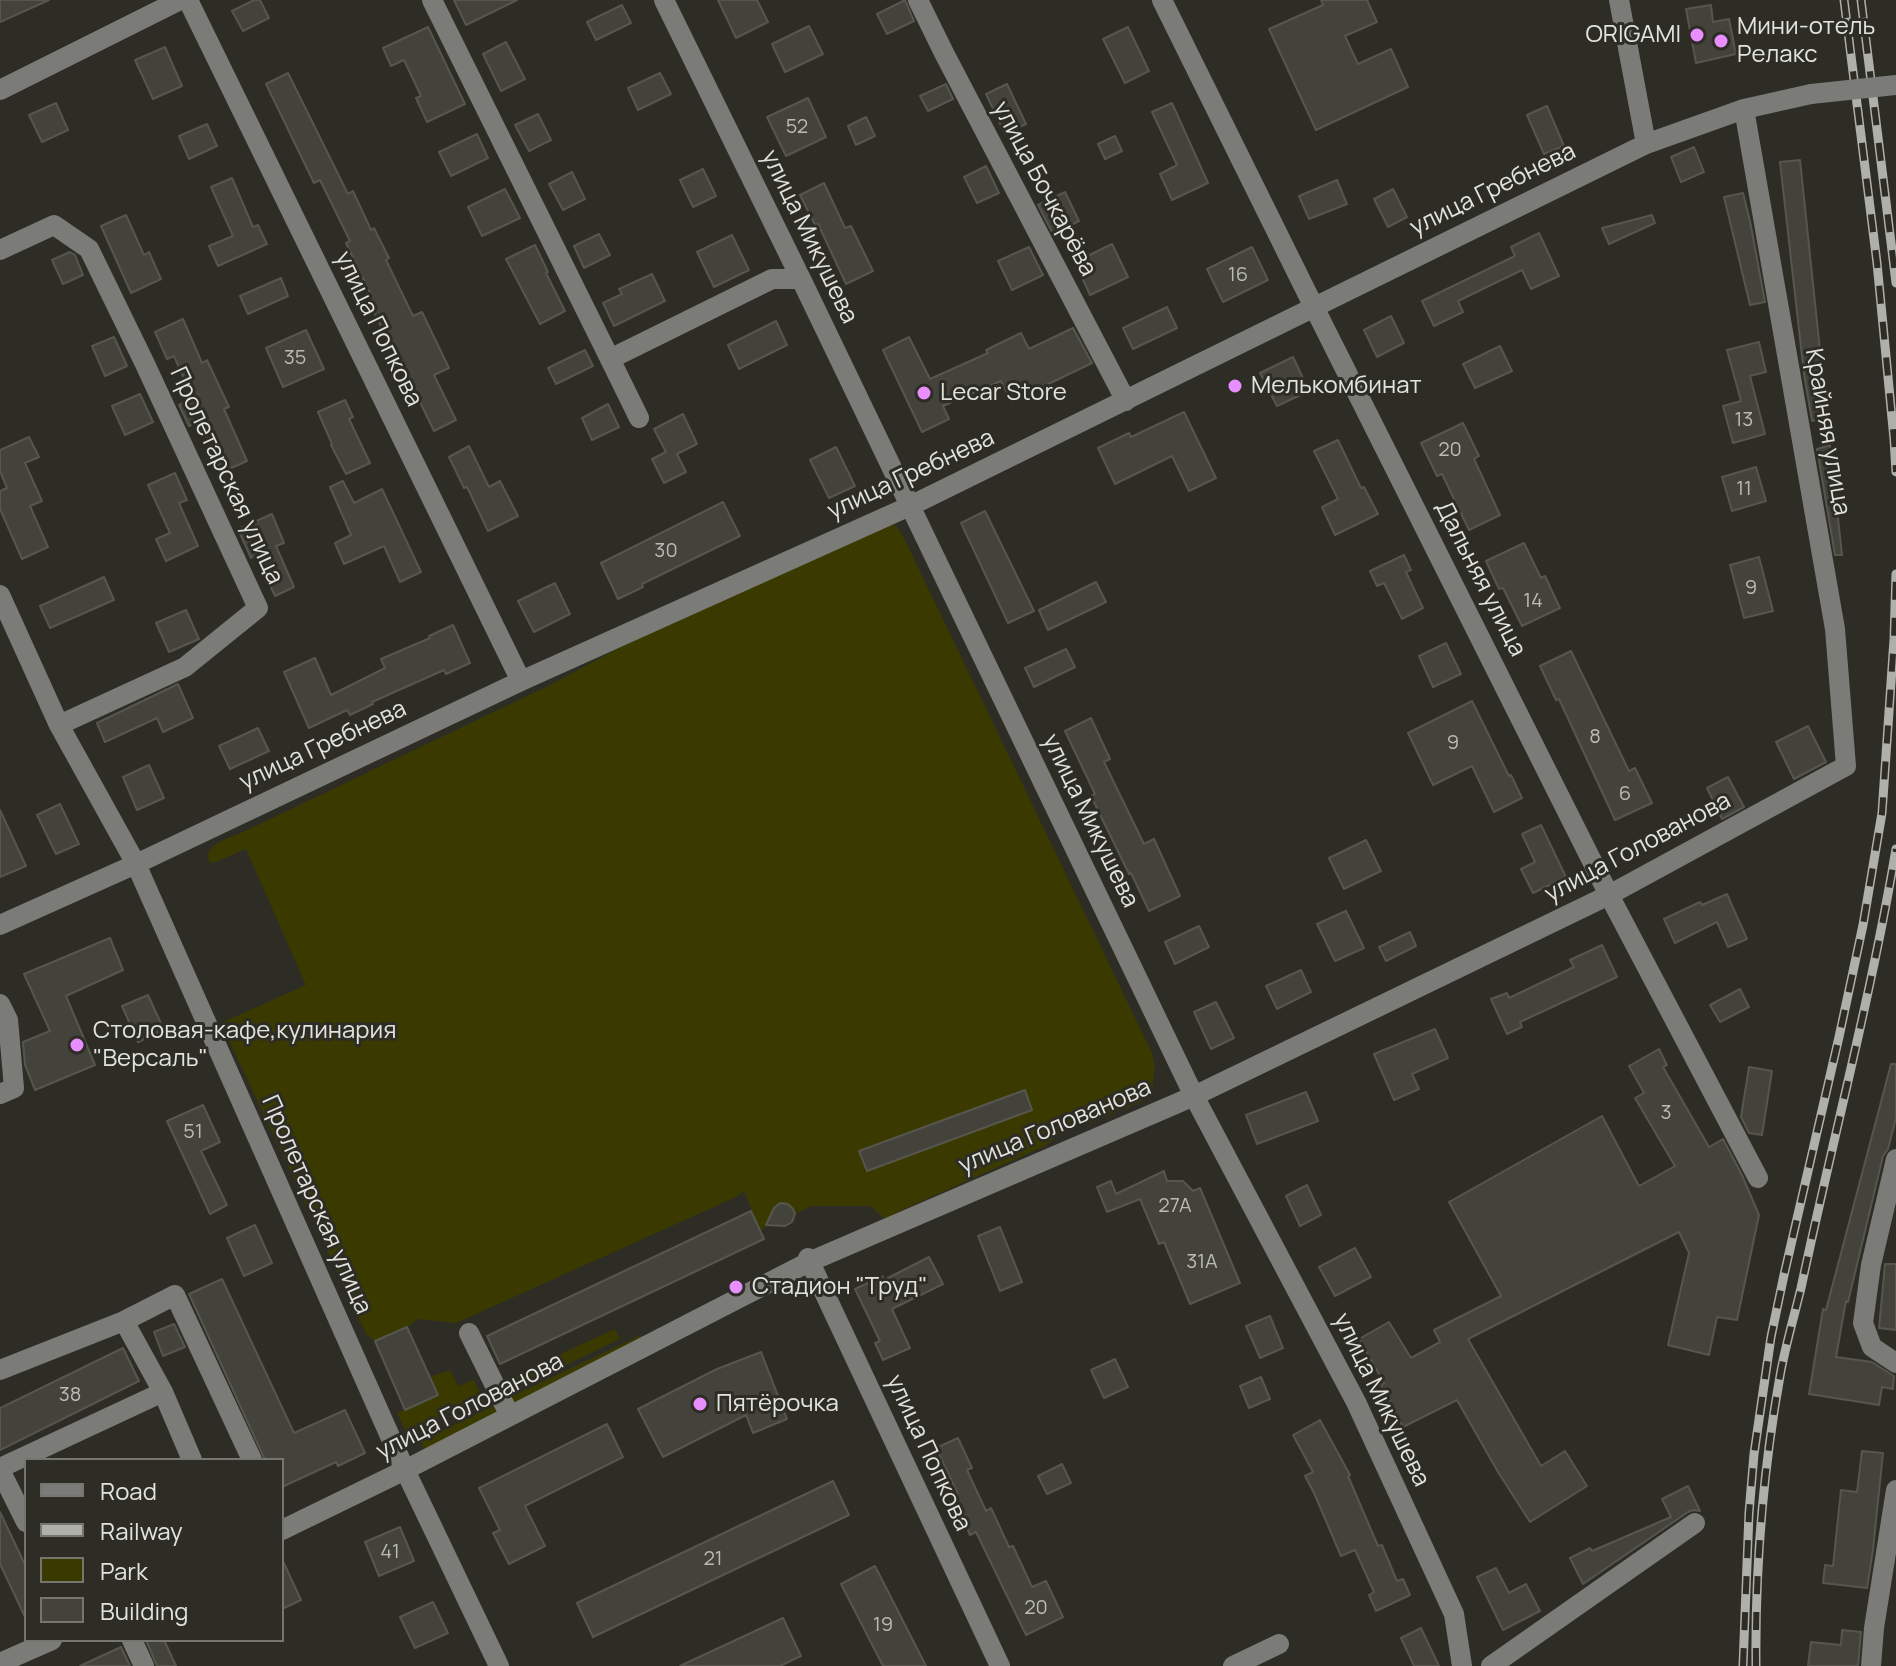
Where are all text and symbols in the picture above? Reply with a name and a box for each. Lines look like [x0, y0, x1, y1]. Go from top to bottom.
place label: Мини-отель Релакс [1737, 13, 1875, 69]
place label: ORIGAMI [1585, 21, 1681, 49]
marker: ORIGAMI [1688, 26, 1706, 44]
marker: Мини-отель Релакс [1712, 32, 1730, 50]
street label: улица Бочкарёва [986, 97, 1102, 281]
house number: 52 [786, 115, 808, 139]
street label: улица Гребнева [1405, 137, 1581, 243]
street label: улица Микушева [755, 146, 863, 328]
street label: улица Попкова [328, 247, 428, 411]
house number: 16 [1228, 263, 1248, 287]
house number: 35 [284, 346, 306, 370]
street label: Крайняя улица [1798, 346, 1856, 518]
street label: Пролетарская улица [163, 363, 289, 589]
place label: Мелькомбинат [1251, 372, 1422, 400]
marker: Мелькомбинат [1226, 377, 1244, 395]
place label: Lecar Store [940, 379, 1067, 407]
marker: Lecar Store [915, 384, 933, 402]
house number: 13 [1735, 408, 1753, 432]
street label: улица Гребнева [823, 424, 999, 526]
house number: 20 [1438, 438, 1462, 462]
house number: 11 [1736, 477, 1752, 501]
street label: Дальняя улица [1428, 496, 1532, 662]
house number: 30 [654, 539, 678, 563]
house number: 9 [1745, 576, 1757, 600]
house number: 14 [1523, 589, 1543, 613]
street label: улица Гребнева [235, 695, 411, 797]
house number: 8 [1589, 725, 1601, 749]
street label: улица Микушева [1036, 730, 1144, 912]
house number: 9 [1447, 731, 1459, 755]
house number: 6 [1619, 782, 1631, 806]
street label: улица Голованова [1540, 787, 1736, 909]
place label: Столовая-кафе,кулинария "Версаль" [93, 1017, 396, 1073]
marker: Столовая-кафе,кулинария "Версаль" [68, 1036, 86, 1054]
street label: улица Голованова [954, 1073, 1156, 1181]
street label: Пролетарская улица [255, 1091, 377, 1319]
house number: 3 [1660, 1101, 1672, 1125]
house number: 51 [183, 1120, 203, 1144]
house number: 27А [1158, 1194, 1192, 1218]
house number: 31А [1186, 1250, 1218, 1274]
place label: Стадион "Труд" [752, 1273, 928, 1301]
marker: Стадион "Труд" [727, 1278, 745, 1296]
street label: улица Микушева [1327, 1309, 1435, 1491]
street label: улица Голованова [372, 1347, 568, 1467]
street label: улица Попкова [879, 1370, 977, 1536]
house number: 38 [59, 1383, 81, 1407]
place label: Пятёрочка [716, 1390, 839, 1418]
marker: Пятёрочка [691, 1395, 709, 1413]
legend [24, 1458, 284, 1642]
text: Road [100, 1474, 157, 1507]
text: Railway [100, 1514, 183, 1547]
house number: 41 [380, 1540, 400, 1564]
house number: 21 [703, 1547, 723, 1571]
text: Park [100, 1554, 148, 1587]
text: Building [100, 1594, 188, 1627]
house number: 20 [1024, 1596, 1048, 1620]
house number: 19 [873, 1613, 893, 1637]

